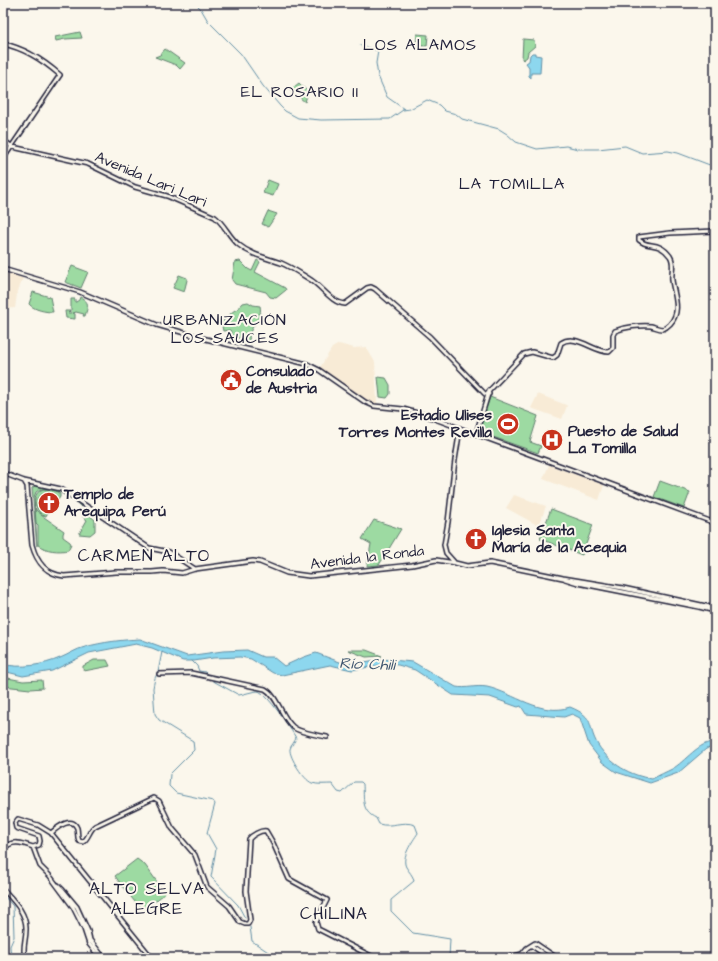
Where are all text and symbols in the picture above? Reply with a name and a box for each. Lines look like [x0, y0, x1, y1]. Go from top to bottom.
district label: LOS ALAMOS [363, 34, 477, 56]
district label: EL ROSARIO II [241, 81, 359, 103]
street label: Avenida Lari Lari [92, 146, 211, 213]
district label: LA TOMILLA [459, 173, 565, 195]
district label: URBANIZACIÓN LOS SAUCES [163, 309, 287, 349]
place label: Consulado de Austria [245, 361, 317, 399]
public building icon: Consulado de Austria [218, 367, 244, 393]
place label: Estadio Ulises Torres Montes Revilla [338, 405, 492, 443]
sports icon: Estadio Ulises Torres Montes Revilla [495, 411, 521, 437]
place label: Puesto de Salud La Tomilla [568, 421, 678, 459]
hospital icon: Puesto de Salud La Tomilla [539, 427, 565, 453]
place label: Templo de Arequipa, Perú [63, 484, 166, 522]
church icon: Templo de Arequipa, Perú [36, 490, 62, 516]
place label: Iglesia Santa María de la Acequia [492, 520, 627, 558]
church icon: Iglesia Santa María de la Acequia [463, 526, 489, 552]
street label: Avenida la Ronda [309, 540, 426, 575]
district label: CARMEN ALTO [78, 544, 210, 568]
water label: Río Chili [339, 652, 398, 676]
district label: ALTO SELVA ALEGRE [89, 877, 205, 921]
district label: CHILINA [300, 902, 368, 926]

